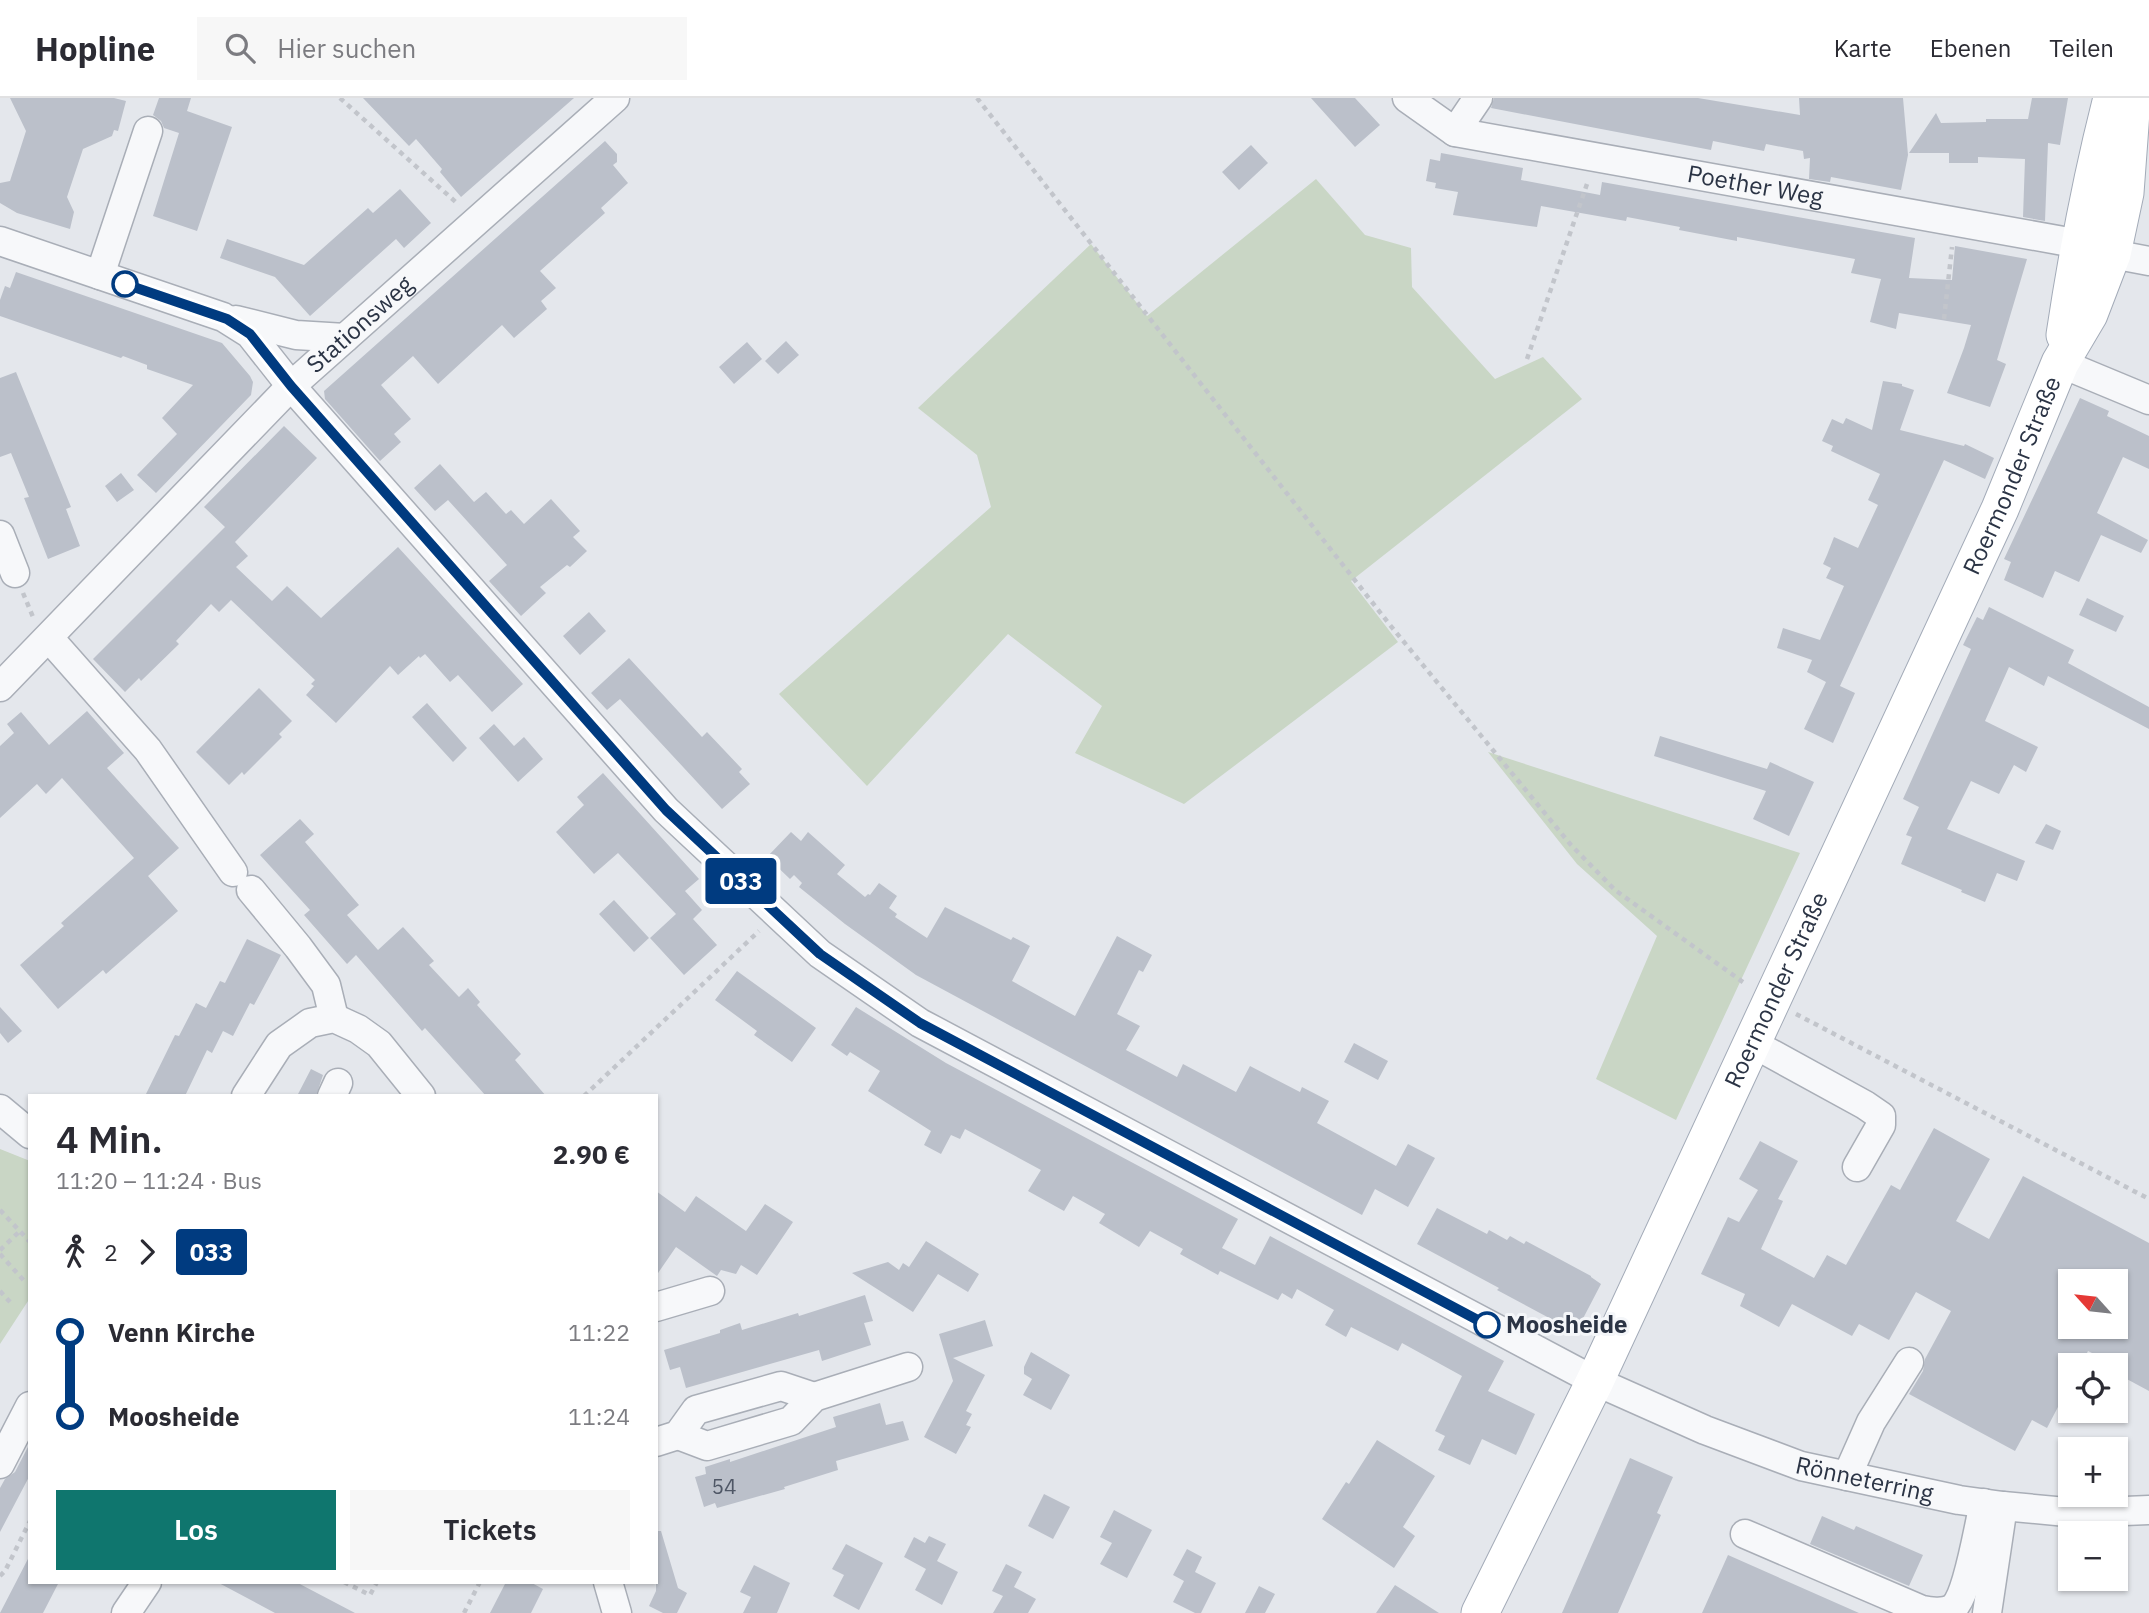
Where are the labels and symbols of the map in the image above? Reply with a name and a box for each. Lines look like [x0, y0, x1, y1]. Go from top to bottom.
street label: Poether Weg [1685, 157, 1826, 213]
street label: Stationsweg [299, 268, 420, 380]
unlabelled marker [112, 271, 138, 297]
street label: Roermonder Straße [1955, 371, 2068, 579]
line badge: 033 [701, 858, 781, 904]
street label: Roermonder Straße [1716, 886, 1835, 1093]
north arrow [2058, 1269, 2128, 1339]
place label: Moosheide [1506, 1308, 1628, 1340]
marker: Moosheide [1474, 1312, 1500, 1338]
street label: Rönneterring [1793, 1448, 1937, 1509]
house number: 54 [711, 1472, 737, 1500]

